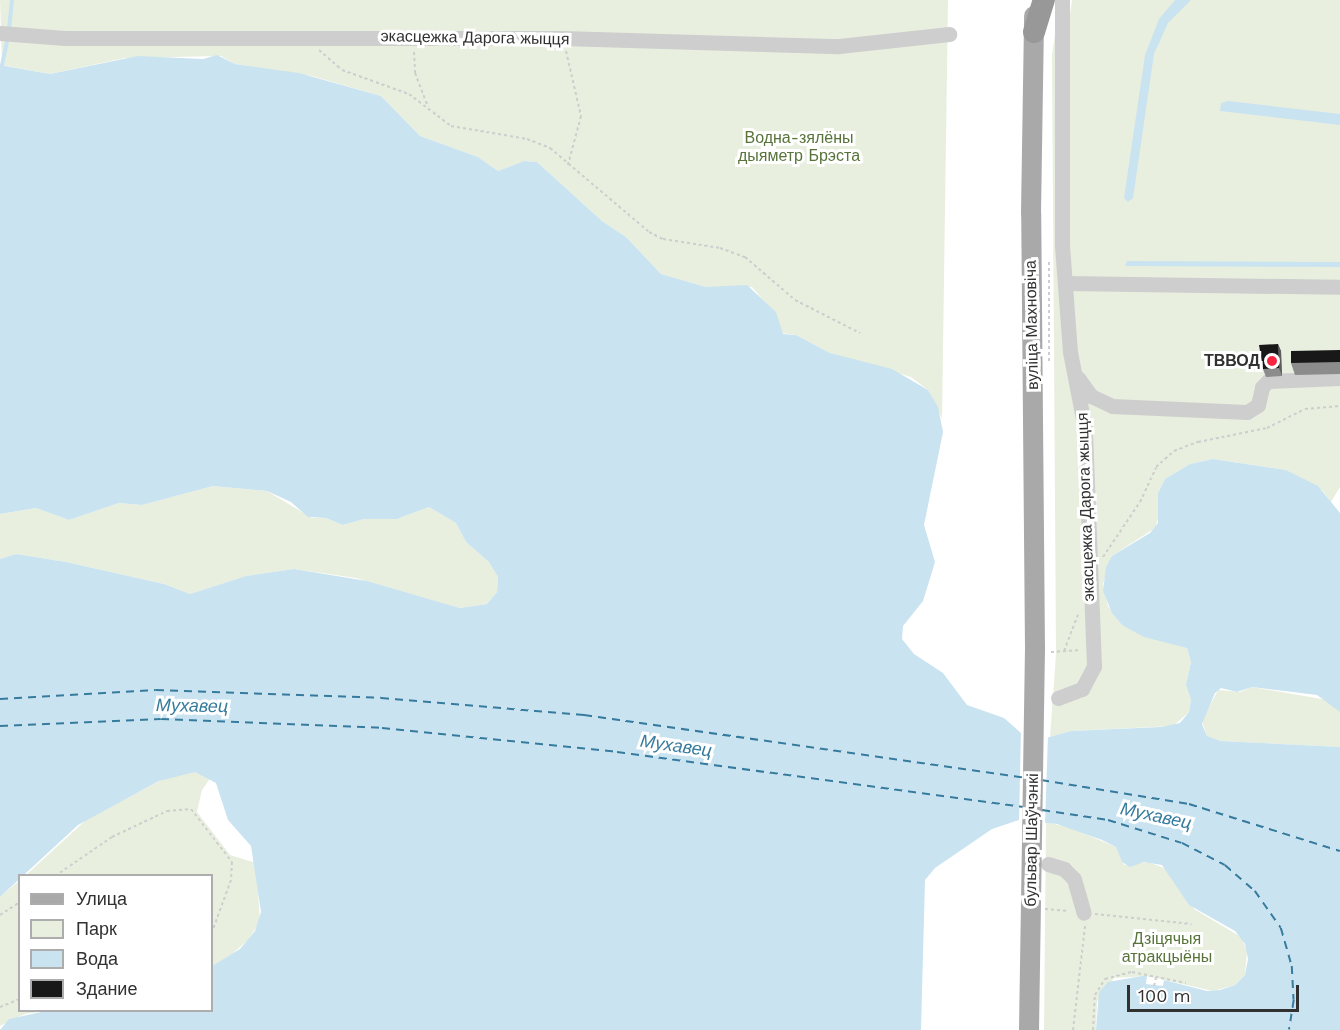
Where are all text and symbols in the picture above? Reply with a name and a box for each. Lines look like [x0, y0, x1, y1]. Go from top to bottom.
street label: экасцежка Дарога жыцця [380, 27, 570, 49]
park label: Водна-зялёны дыяметр Брэста [738, 128, 860, 166]
street label: вуліца Махновіча [1021, 260, 1043, 390]
place label: ТВВОД [1204, 351, 1260, 371]
marker: ТВВОД [1265, 354, 1279, 368]
street label: экасцежка Дарога жыцця [1073, 412, 1099, 602]
water label: Мухавец [156, 695, 228, 717]
water label: Мухавец [639, 730, 713, 762]
street label: бульвар Шаўчэнкі [1021, 773, 1043, 907]
water label: Мухавец [1118, 798, 1194, 834]
legend [18, 874, 213, 1012]
text: Улица [76, 888, 127, 909]
text: Парк [76, 918, 117, 939]
park label: Дзіцячыя атракцыёны [1122, 929, 1212, 967]
text: Вода [76, 948, 118, 969]
scale bar [1130, 973, 1302, 1011]
text: Здание [76, 978, 137, 999]
text: 100 m [1138, 985, 1191, 1006]

